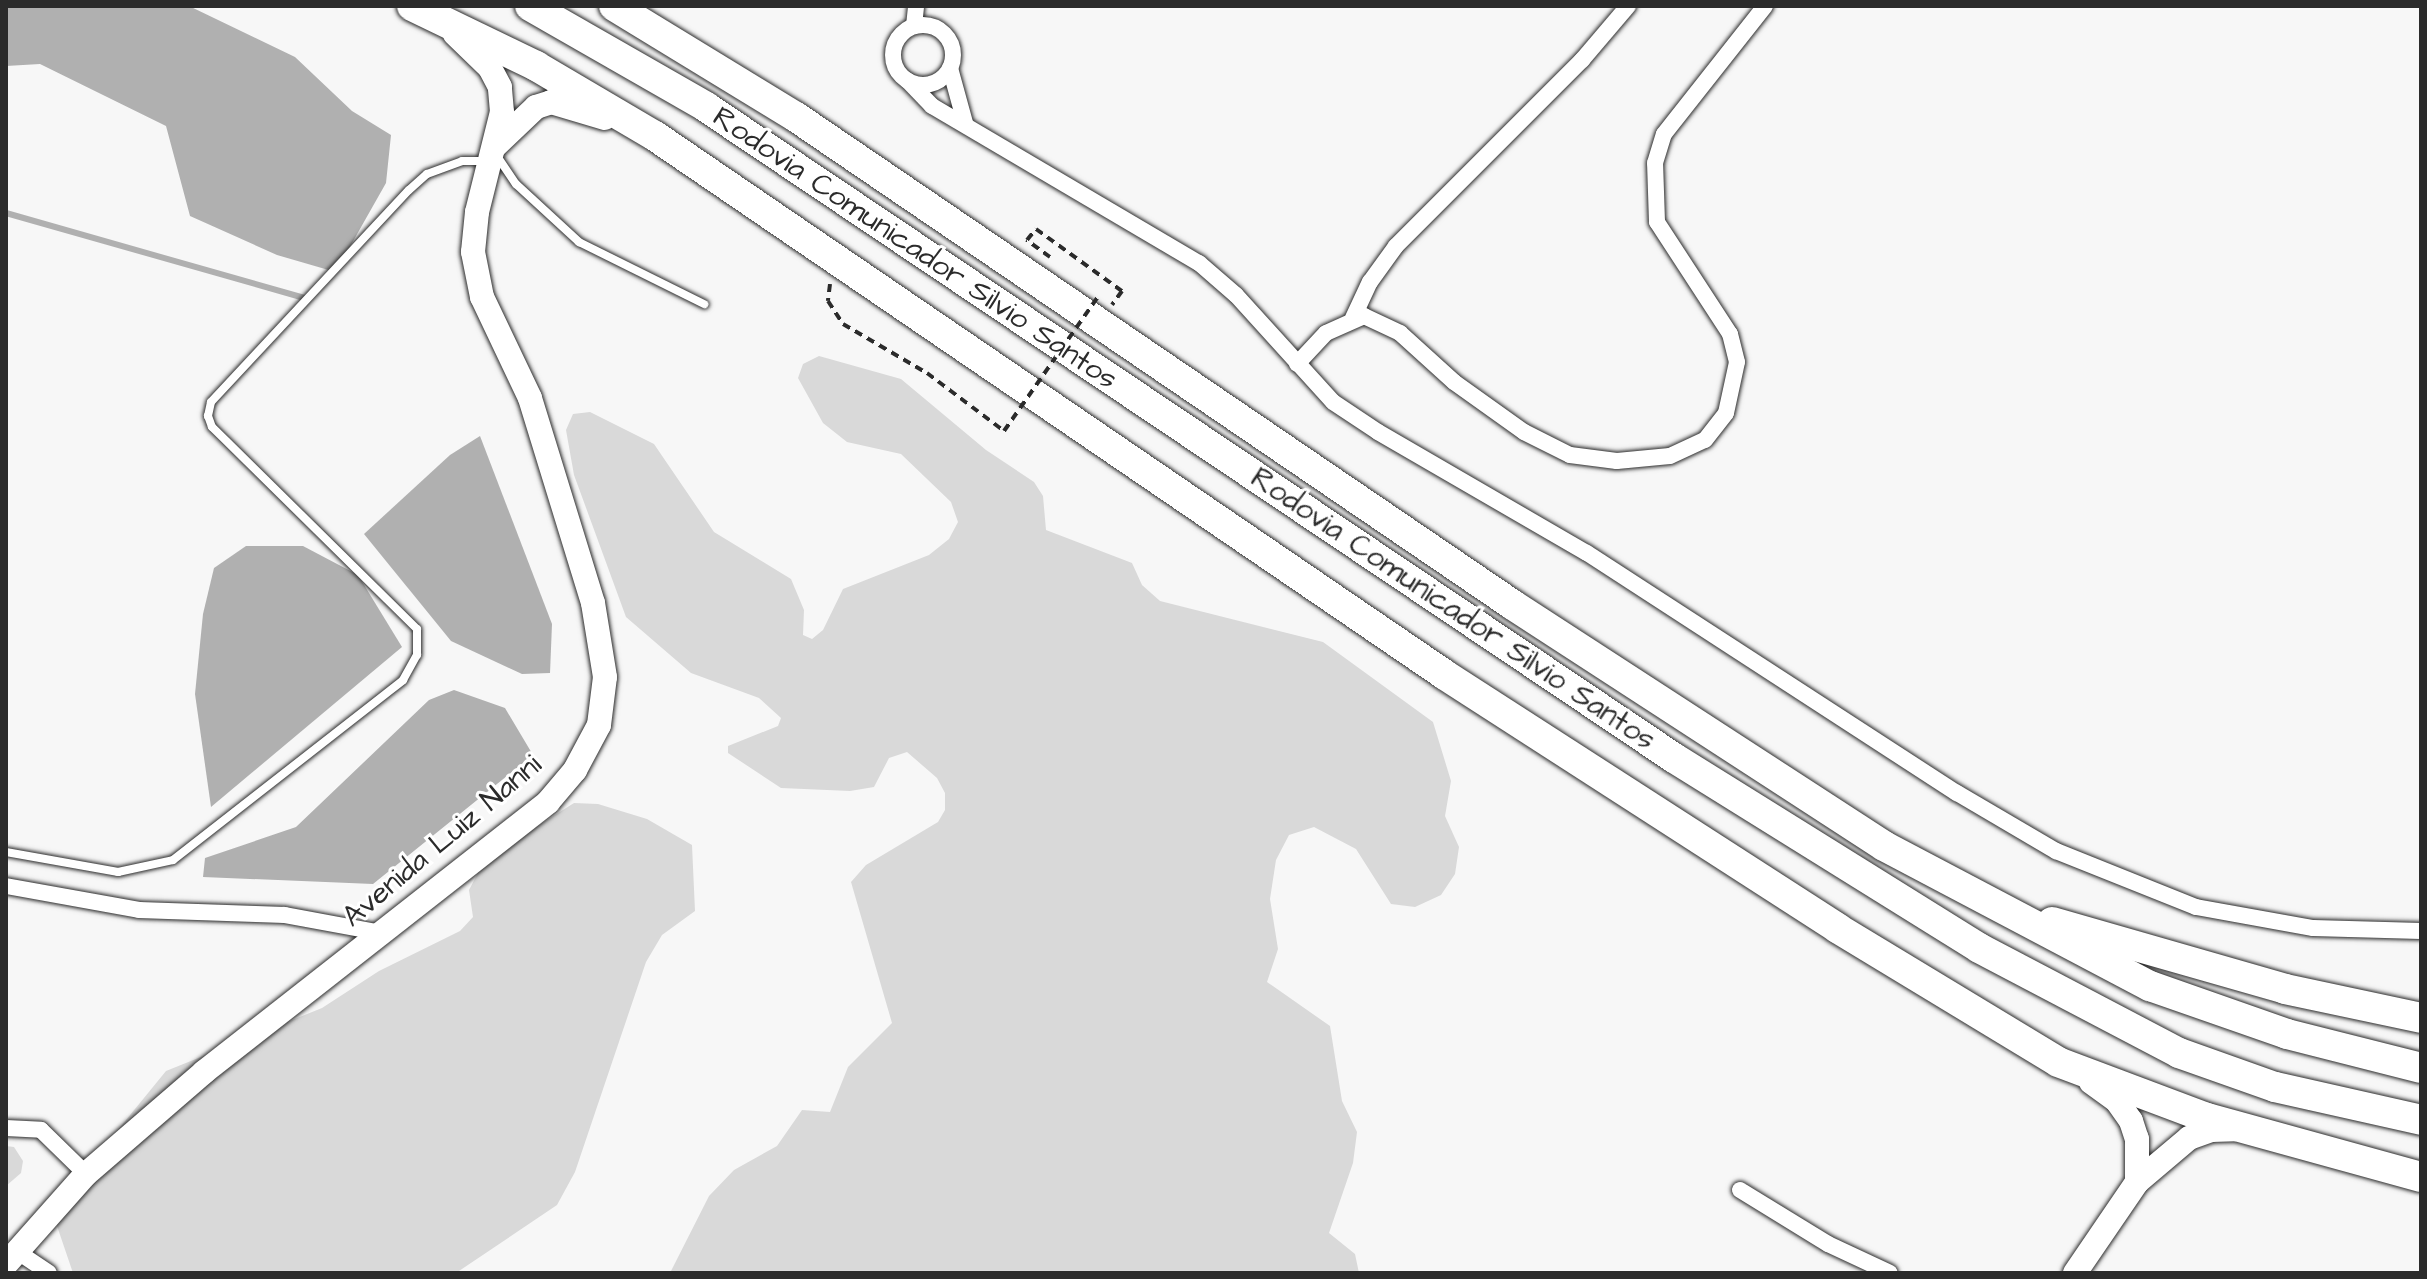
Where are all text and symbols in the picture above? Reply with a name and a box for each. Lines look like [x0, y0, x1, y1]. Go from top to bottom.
street label: Rodovia Comunicador Silvio Santos [706, 99, 1124, 397]
street label: Rodovia Comunicador Silvio Santos [1244, 460, 1662, 758]
street label: Avenida Luiz Nanni [335, 747, 549, 935]

